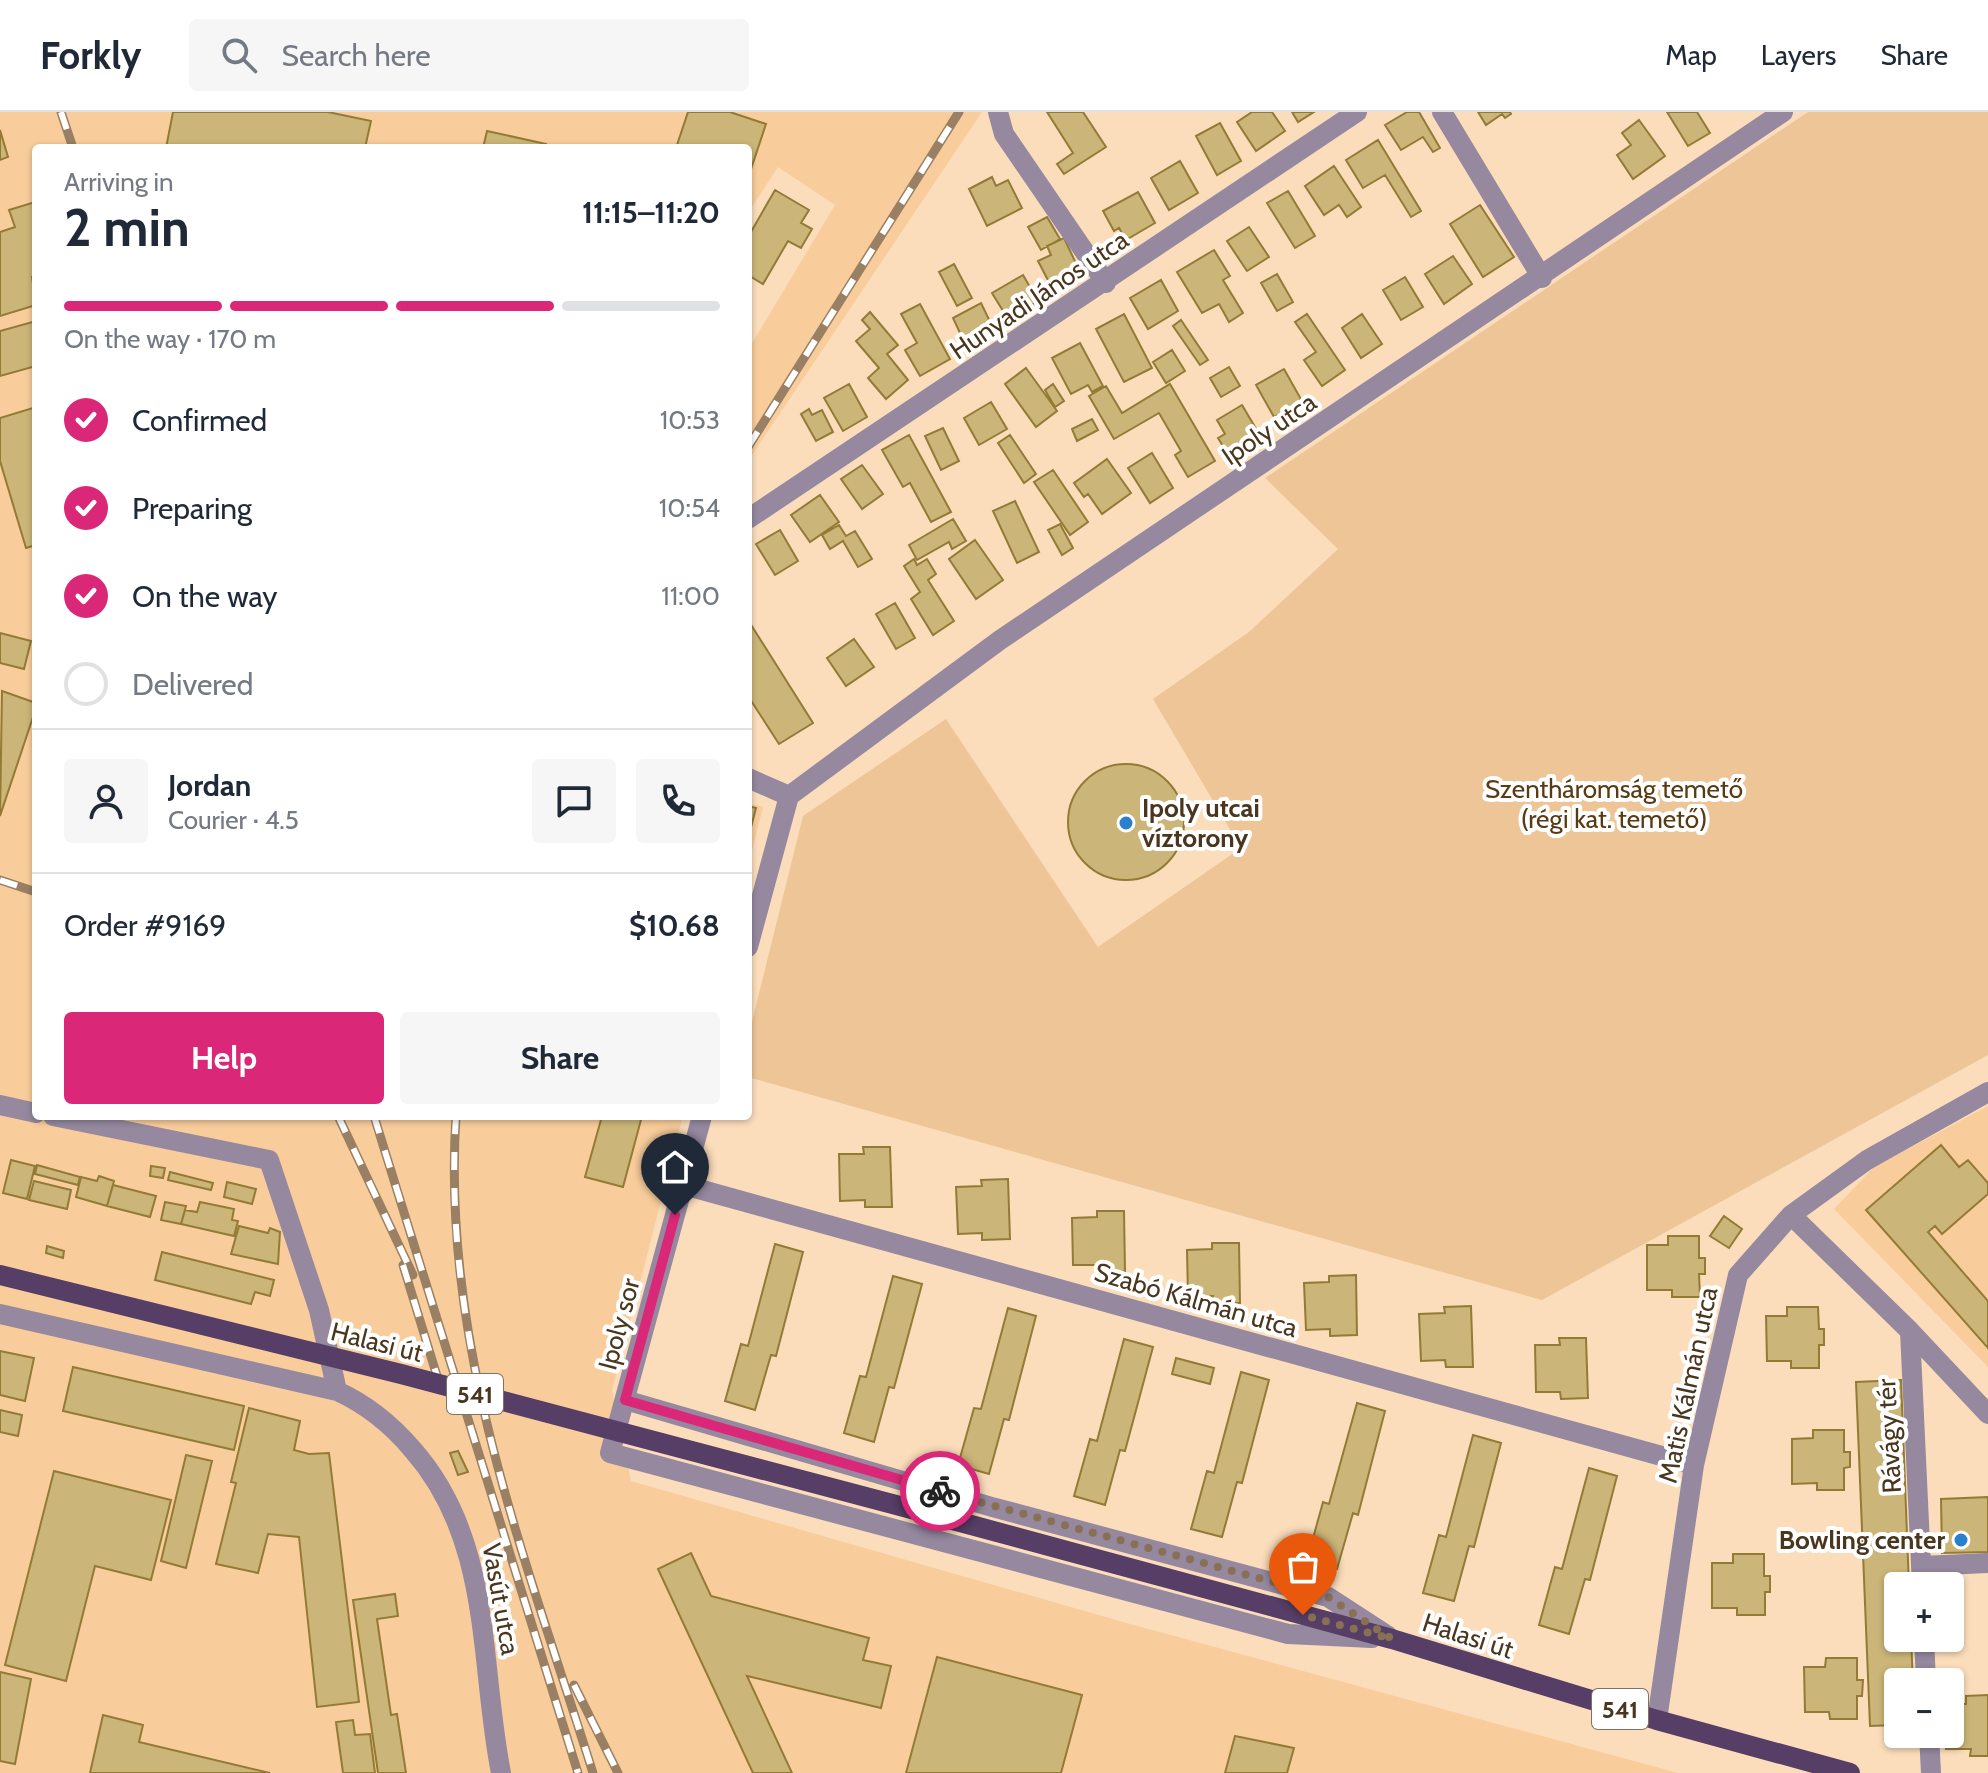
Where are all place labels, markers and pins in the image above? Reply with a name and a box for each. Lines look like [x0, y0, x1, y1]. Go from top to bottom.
place label: Ipoly utcai víztorony [1142, 792, 1260, 854]
marker: Ipoly utcai víztorony [1117, 814, 1135, 832]
pin [641, 1133, 709, 1215]
place label: Bowling center [1779, 1524, 1945, 1556]
marker: Bowling center [1952, 1531, 1970, 1549]
pin [1269, 1533, 1337, 1615]

